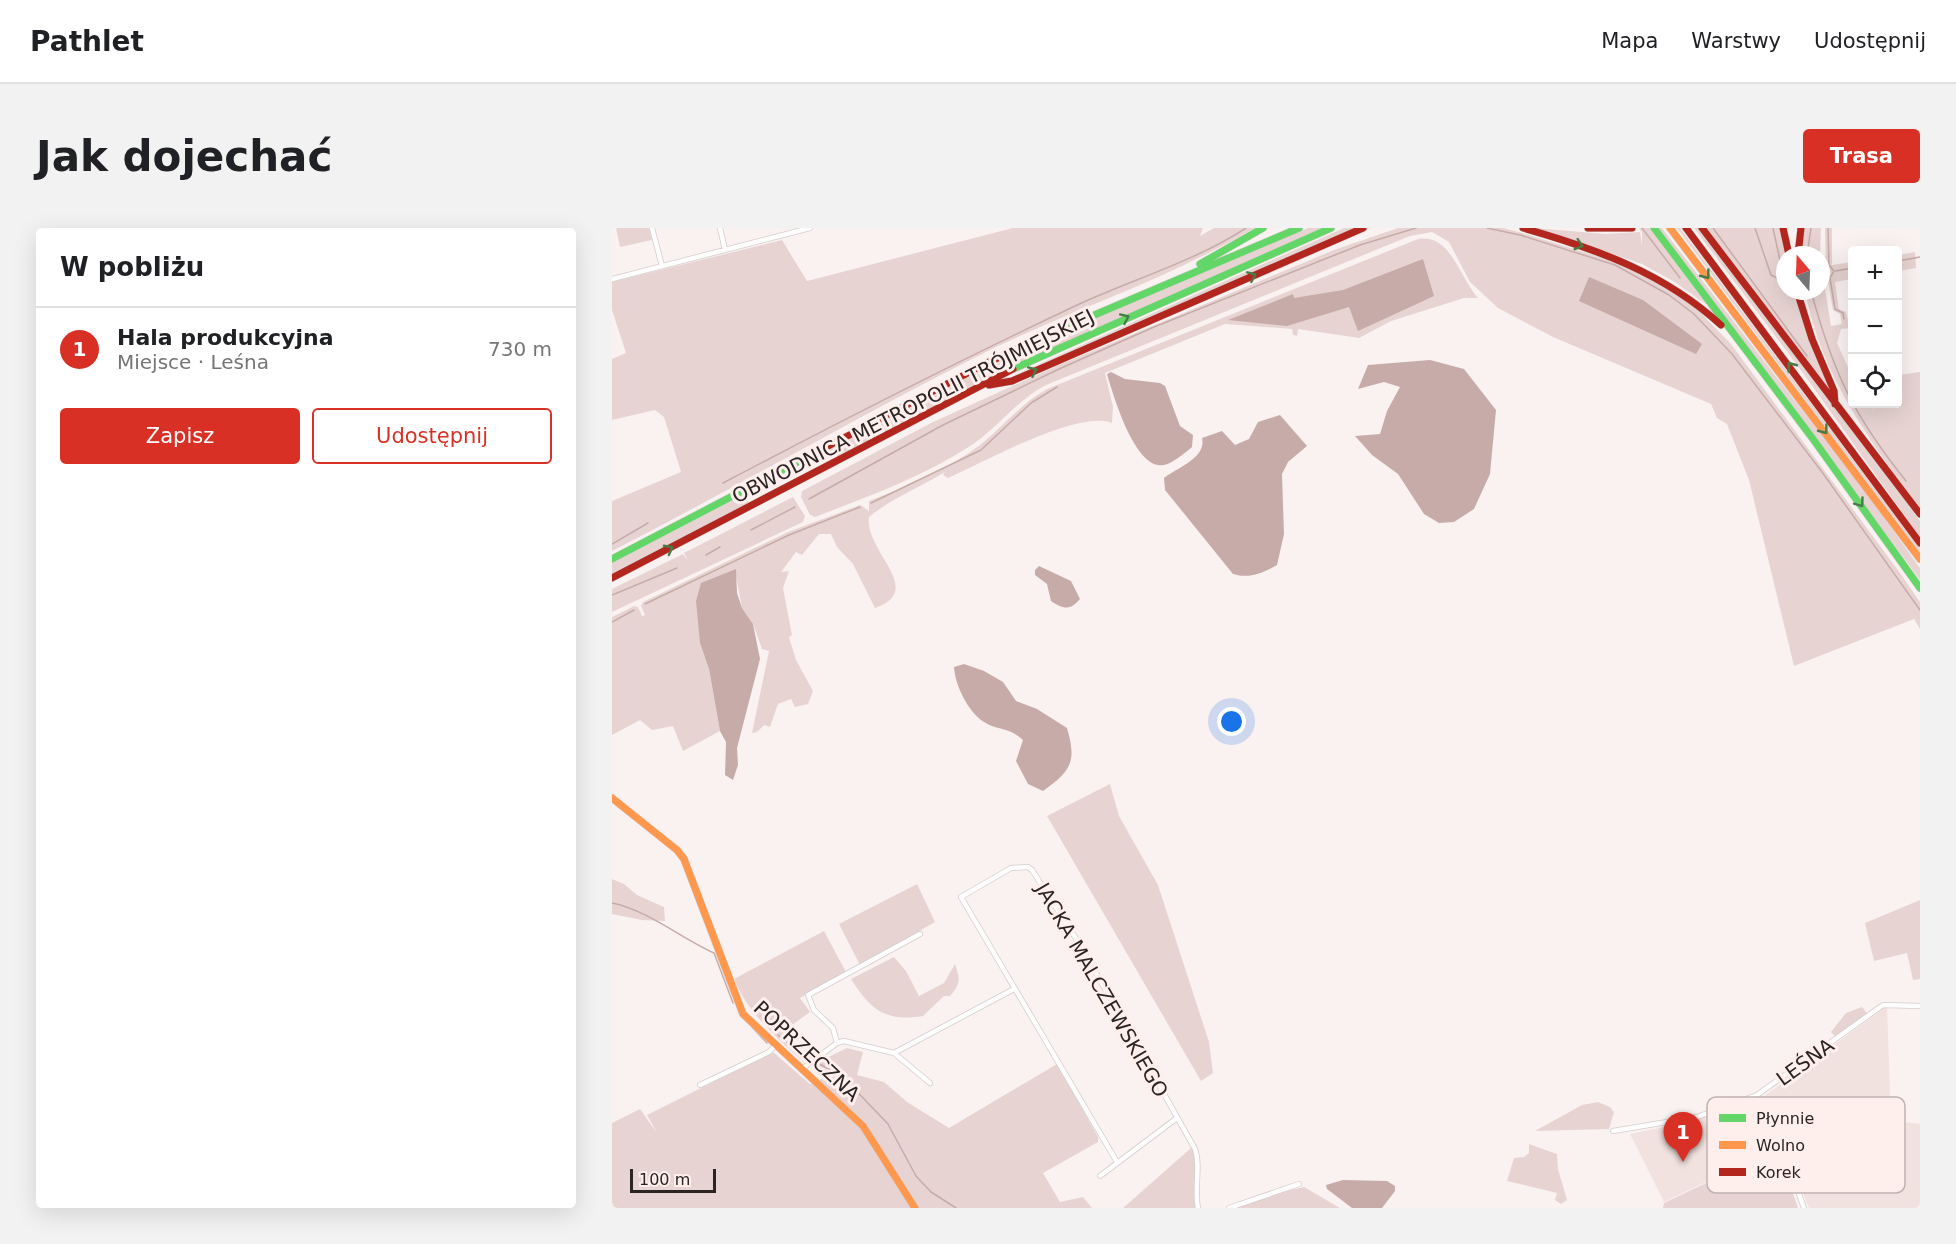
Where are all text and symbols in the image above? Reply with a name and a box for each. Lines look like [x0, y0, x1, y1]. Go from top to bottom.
text: Pathlet [30, 25, 144, 58]
text: Mapa [1601, 29, 1658, 53]
text: Warstwy [1691, 29, 1781, 53]
text: Udostępnij [1814, 29, 1926, 53]
button: Trasa [1803, 129, 1920, 183]
text: Jak dojechać [36, 132, 332, 181]
one-way arrow [1573, 238, 1584, 250]
north arrow [1776, 246, 1830, 300]
map controls [1848, 246, 1902, 408]
button: + [1848, 246, 1902, 300]
text: W pobliżu [60, 252, 204, 282]
one-way arrow [1698, 268, 1709, 279]
one-way arrow [1245, 271, 1256, 283]
button: − [1848, 300, 1902, 354]
street label: OBWODNICA METROPOLII TRÓJMIEJSKIEJ [728, 304, 1098, 508]
one-way arrow [1119, 313, 1130, 325]
text: Hala produkcyjna [117, 325, 334, 350]
text: 1 [73, 337, 86, 361]
text: 730 m [488, 337, 552, 361]
text: Miejsce · Leśna [117, 350, 269, 374]
button: locate [1848, 354, 1902, 408]
one-way arrow [1787, 362, 1798, 373]
one-way arrow [1027, 366, 1038, 378]
button: Zapisz [60, 408, 300, 464]
button: Udostępnij [312, 408, 552, 464]
one-way arrow [1816, 423, 1827, 434]
one-way arrow [1852, 496, 1863, 507]
one-way arrow [663, 545, 674, 556]
your location [1217, 707, 1246, 736]
street label: JACKA MALCZEWSKIEGO [1030, 877, 1173, 1101]
street label: POPRZECZNA [749, 996, 865, 1107]
street label: LEŚNA [1772, 1033, 1839, 1091]
legend [1707, 1097, 1905, 1193]
text: Płynnie [1756, 1109, 1814, 1128]
pin: 1 [1664, 1112, 1702, 1162]
text: Wolno [1756, 1136, 1805, 1155]
text: Korek [1756, 1163, 1802, 1182]
scale bar [630, 1166, 716, 1194]
text: 100 m [639, 1170, 690, 1189]

